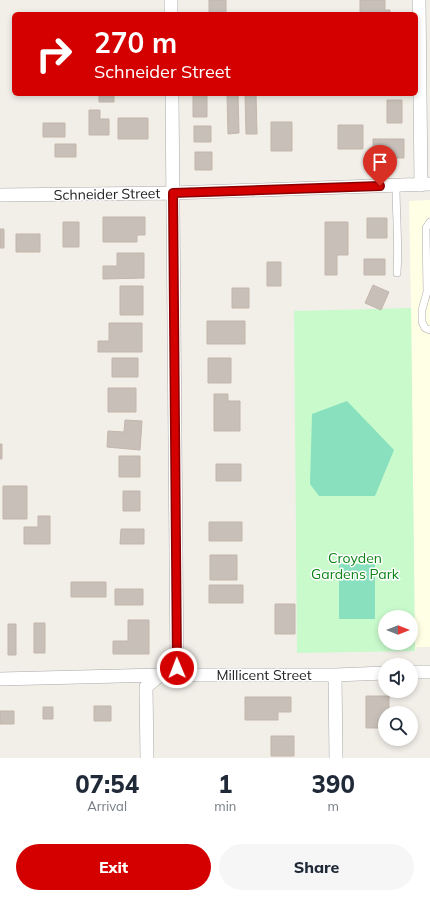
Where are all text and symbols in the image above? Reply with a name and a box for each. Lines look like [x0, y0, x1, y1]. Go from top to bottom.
text: 270 m [94, 25, 177, 60]
icon: right [28, 28, 80, 80]
text: Schneider Street [94, 60, 231, 83]
pin [363, 145, 397, 186]
icon: arrive [369, 151, 391, 173]
street label: Schneider Street [54, 184, 160, 204]
park label: Croyden Gardens Park [311, 549, 400, 583]
north arrow [378, 610, 418, 650]
map controls [378, 610, 418, 746]
position arrow [156, 647, 198, 689]
button: sound [378, 658, 418, 698]
street label: Millicent Street [216, 666, 312, 684]
button: search [378, 706, 418, 746]
text: 07:54 [75, 769, 139, 799]
text: 1 [218, 769, 233, 799]
text: 390 [312, 769, 355, 799]
text: Arrival [87, 798, 127, 814]
text: min [214, 798, 236, 814]
text: m [327, 798, 339, 814]
button: Exit [16, 844, 211, 890]
button: Share [219, 844, 414, 890]

